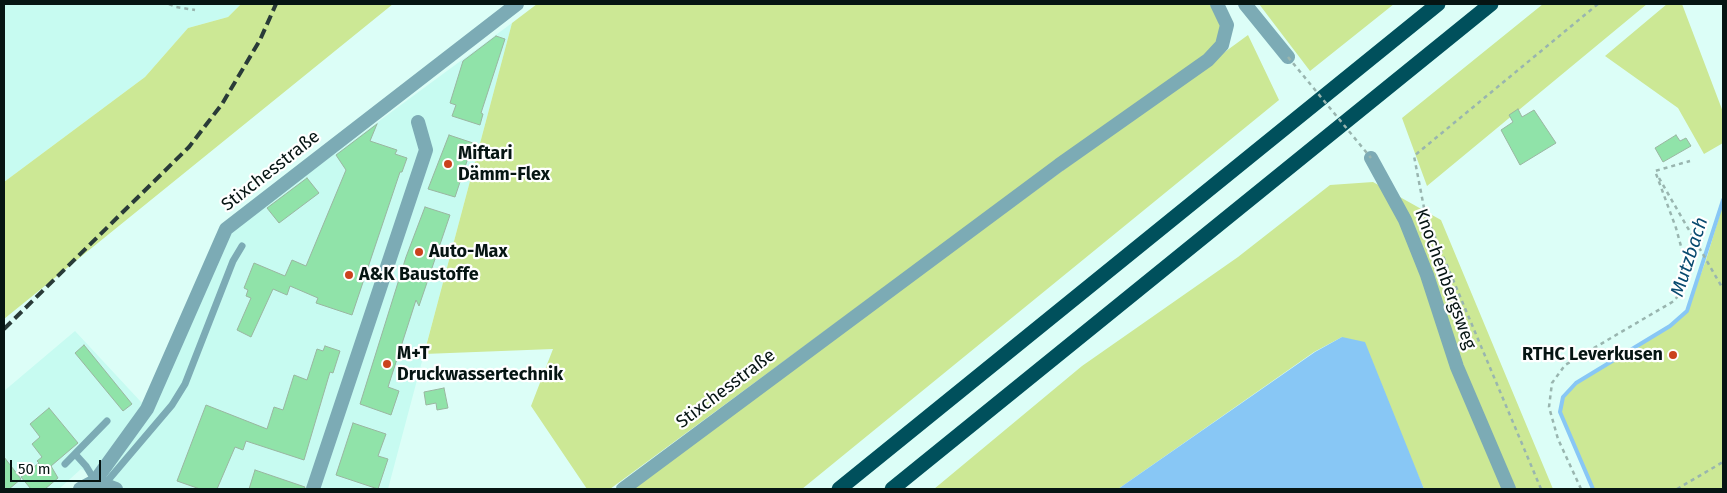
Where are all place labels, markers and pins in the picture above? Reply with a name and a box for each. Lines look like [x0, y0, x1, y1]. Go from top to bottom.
place label: Miftari Dämm-Flex [458, 143, 550, 186]
marker: Miftari Dämm-Flex [442, 158, 454, 170]
place label: Auto-Max [429, 241, 508, 263]
marker: Auto-Max [413, 246, 425, 258]
place label: A&K Baustoffe [359, 264, 479, 286]
marker: A&K Baustoffe [343, 269, 355, 281]
place label: M+T Druckwassertechnik [397, 343, 563, 386]
place label: RTHC Leverkusen [1522, 344, 1663, 366]
marker: RTHC Leverkusen [1667, 349, 1679, 361]
marker: M+T Druckwassertechnik [381, 358, 393, 370]

